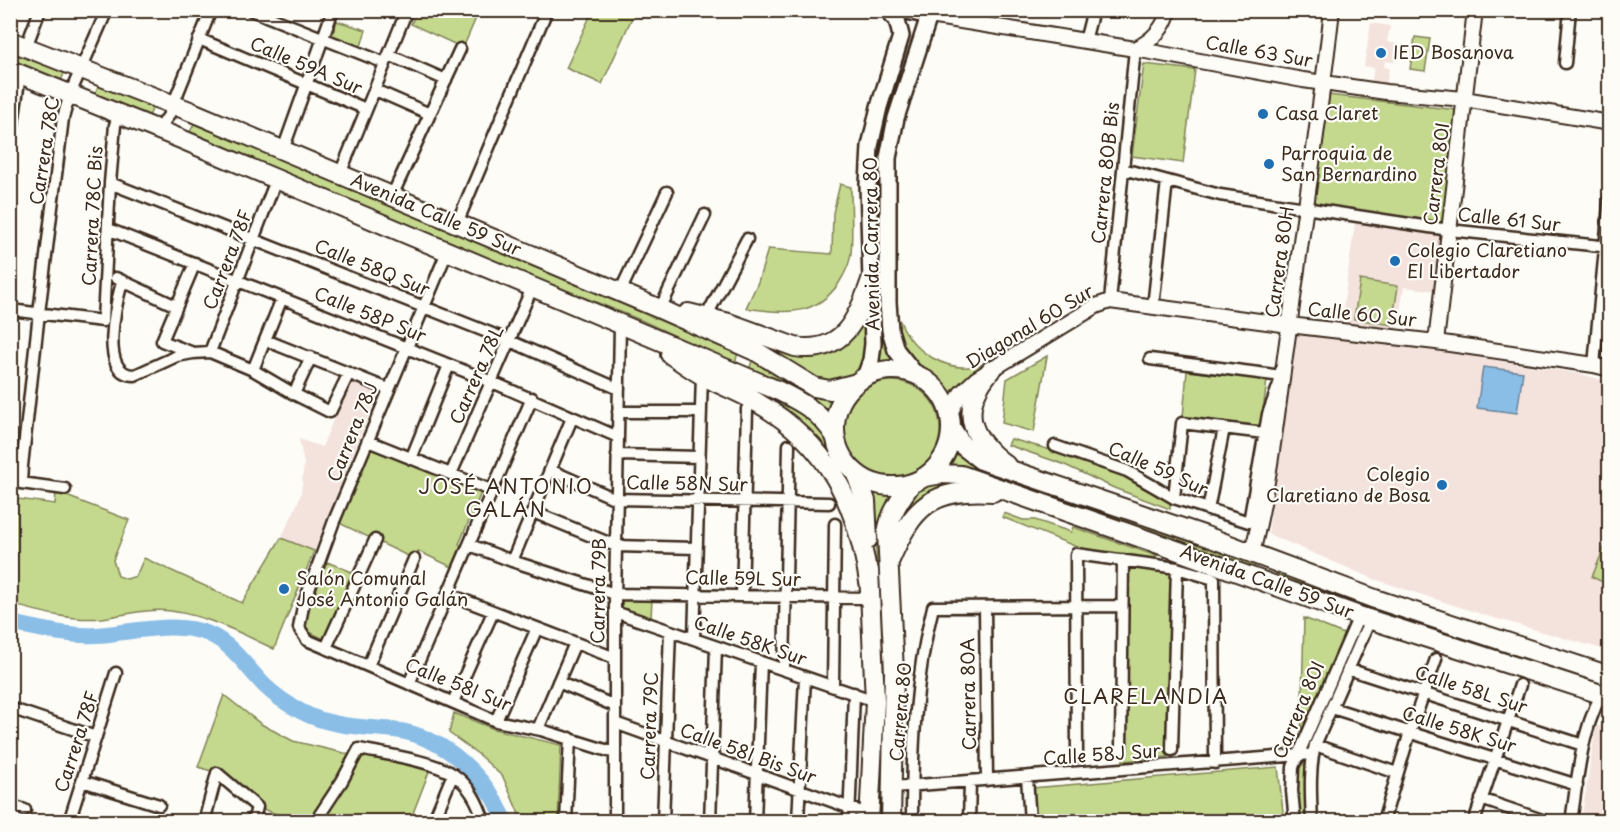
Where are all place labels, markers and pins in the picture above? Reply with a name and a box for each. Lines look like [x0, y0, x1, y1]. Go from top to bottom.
place label: IED Bosanova [1393, 38, 1514, 65]
marker: IED Bosanova [1374, 46, 1388, 60]
place label: Casa Claret [1275, 99, 1378, 126]
marker: Casa Claret [1256, 107, 1270, 121]
place label: Parroquia de San Bernardino [1281, 139, 1417, 187]
marker: Parroquia de San Bernardino [1262, 157, 1276, 171]
place label: Colegio Claretiano El Libertador [1407, 236, 1567, 284]
marker: Colegio Claretiano El Libertador [1388, 254, 1402, 268]
place label: Colegio Claretiano de Bosa [1266, 460, 1431, 508]
marker: Colegio Claretiano de Bosa [1435, 478, 1449, 492]
place label: Salón Comunal José Antonio Galán [296, 564, 468, 612]
marker: Salón Comunal José Antonio Galán [277, 582, 291, 596]

